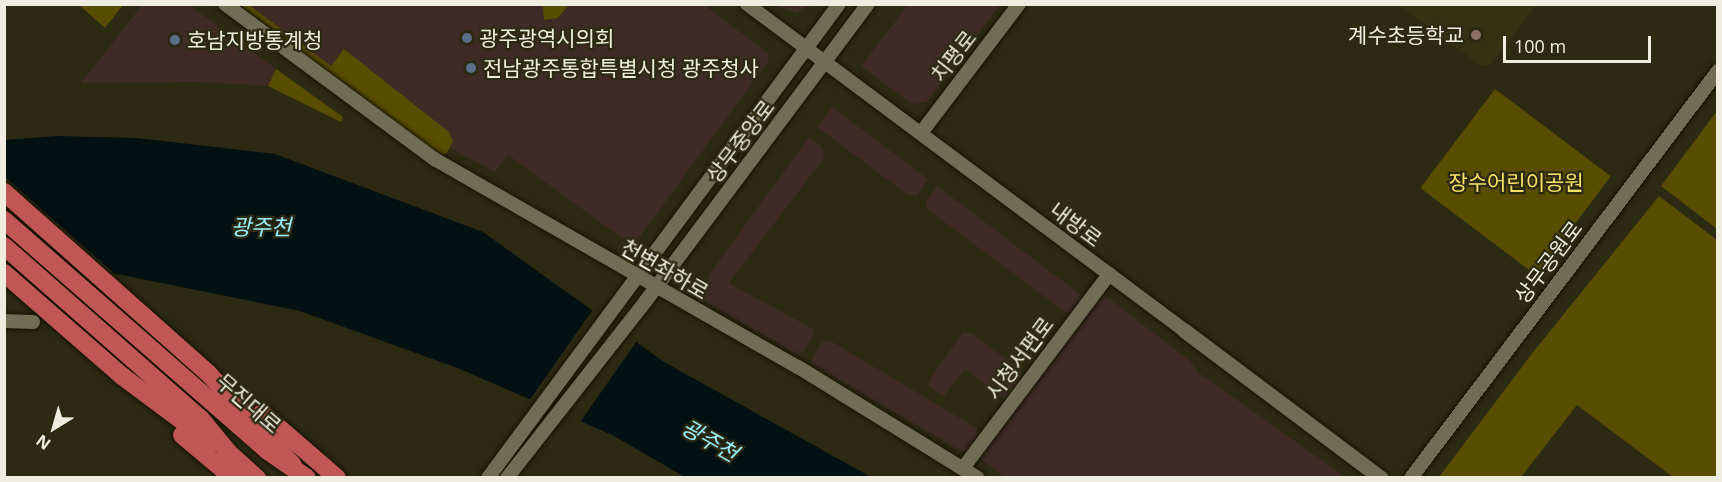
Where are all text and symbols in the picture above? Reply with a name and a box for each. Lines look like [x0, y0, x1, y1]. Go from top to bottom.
place label: 계수초등학교 [1348, 22, 1464, 48]
scale bar [1506, 24, 1654, 62]
place label: 광주광역시의회 [479, 25, 614, 51]
street label: 치평로 [925, 25, 981, 87]
place label: 호남지방통계청 [187, 27, 322, 53]
marker: 계수초등학교 [1469, 28, 1483, 42]
marker: 광주광역시의회 [460, 31, 474, 45]
marker: 호남지방통계청 [168, 33, 182, 47]
text: 100 m [1514, 34, 1566, 58]
place label: 전남광주통합특별시청 광주청사 [483, 55, 759, 81]
marker: 전남광주통합특별시청 광주청사 [464, 61, 478, 75]
street label: 상무중앙로 [701, 95, 779, 187]
park label: 장수어린이공원 [1448, 169, 1584, 195]
street label: 내방로 [1045, 196, 1107, 252]
water label: 광주천 [231, 214, 291, 240]
street label: 상무공원로 [1509, 216, 1587, 308]
street label: 천변좌하로 [617, 234, 713, 304]
street label: 시청서편로 [980, 312, 1058, 404]
street label: 무진대로 [212, 368, 286, 438]
north arrow [24, 398, 84, 458]
water label: 광주천 [677, 413, 743, 467]
text: N [31, 430, 55, 455]

